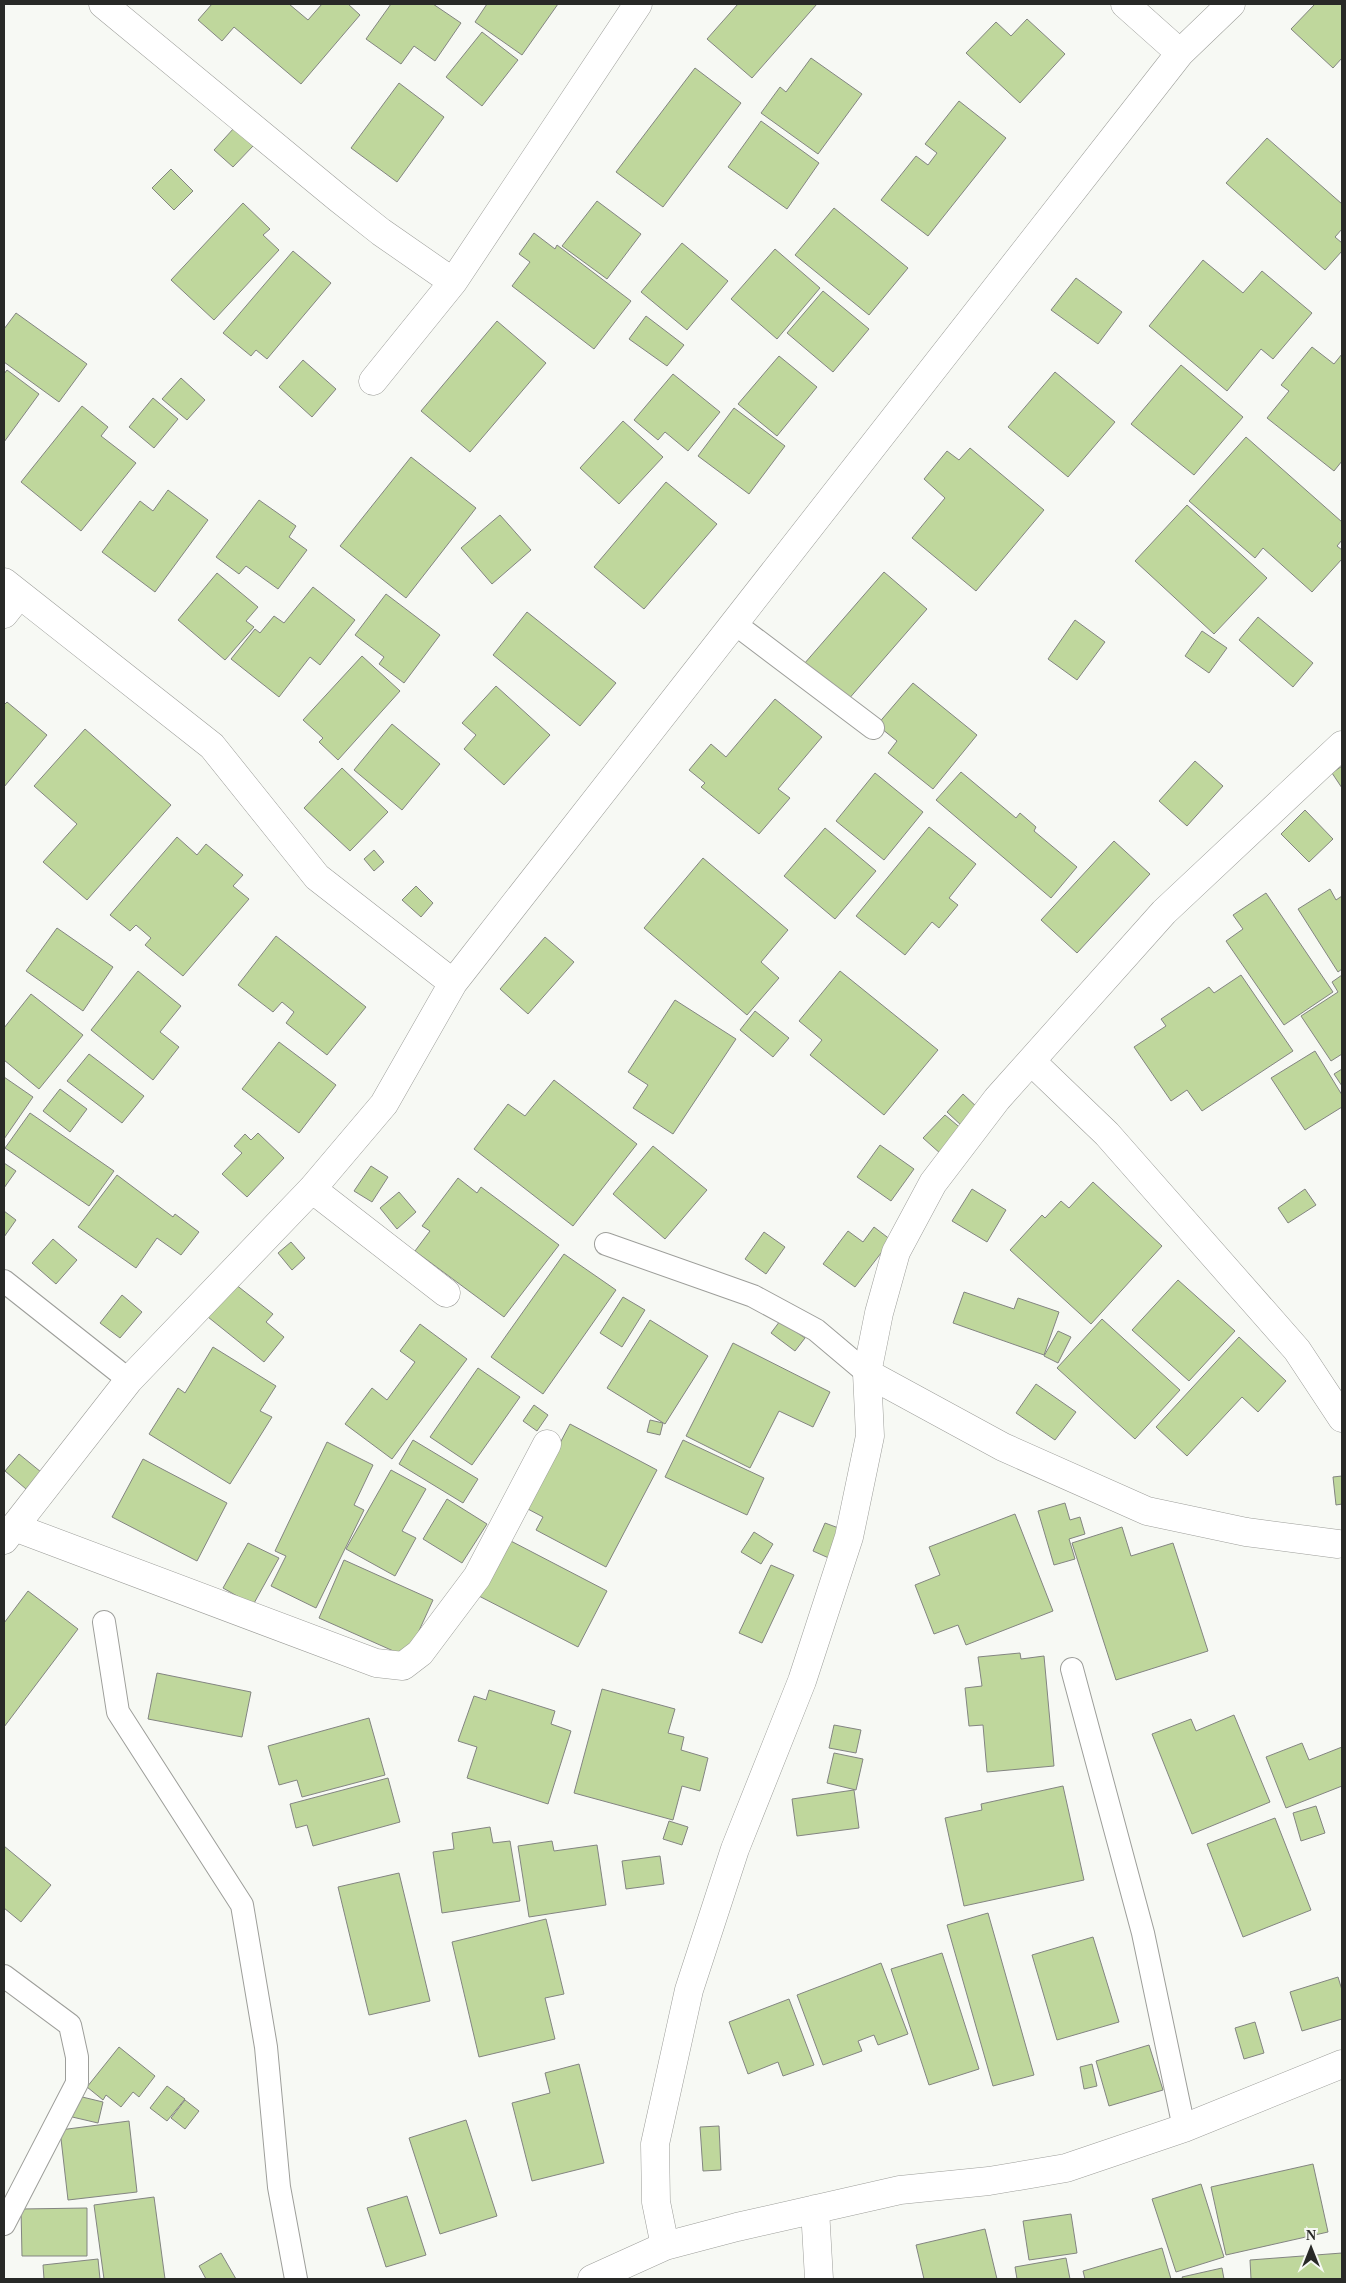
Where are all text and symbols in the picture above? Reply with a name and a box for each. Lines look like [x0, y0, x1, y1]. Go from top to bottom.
north arrow [1286, 2223, 1336, 2273]
text: N [1306, 2228, 1316, 2243]

